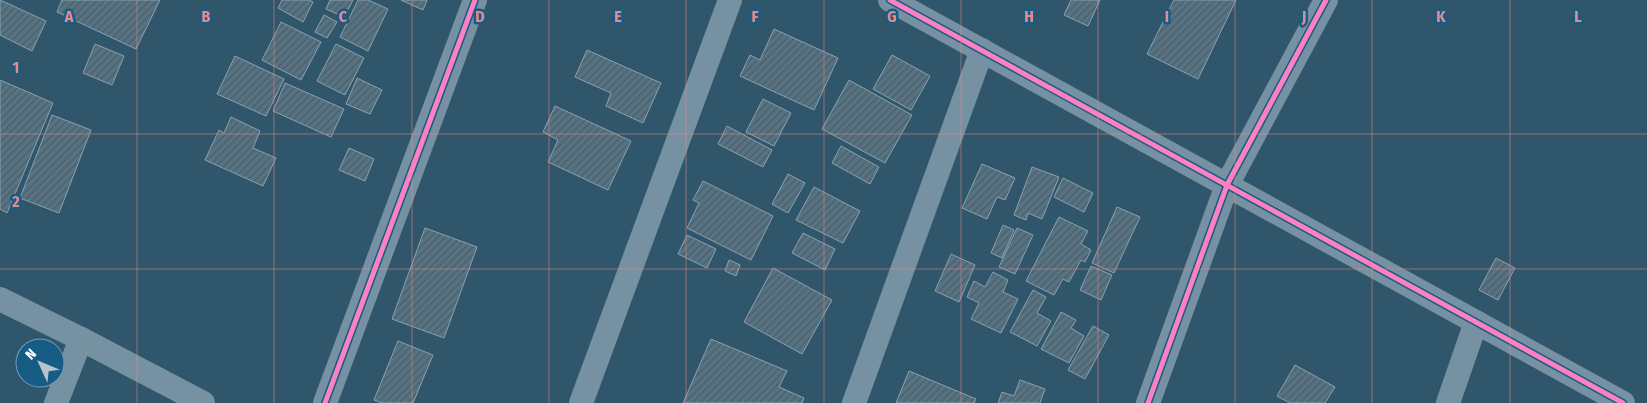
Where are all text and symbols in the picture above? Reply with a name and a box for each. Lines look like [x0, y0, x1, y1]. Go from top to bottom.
text: A [64, 7, 74, 26]
text: B [202, 7, 211, 26]
text: C [339, 7, 348, 26]
text: D [475, 7, 485, 26]
text: E [614, 7, 622, 26]
text: F [751, 7, 759, 26]
text: G [887, 7, 897, 26]
text: H [1024, 7, 1034, 26]
text: I [1165, 7, 1169, 26]
text: J [1301, 7, 1306, 26]
text: K [1436, 7, 1446, 26]
text: L [1574, 7, 1582, 26]
text: 1 [13, 58, 19, 77]
text: 2 [11, 192, 20, 211]
north arrow [15, 338, 65, 388]
text: N [22, 345, 40, 363]

